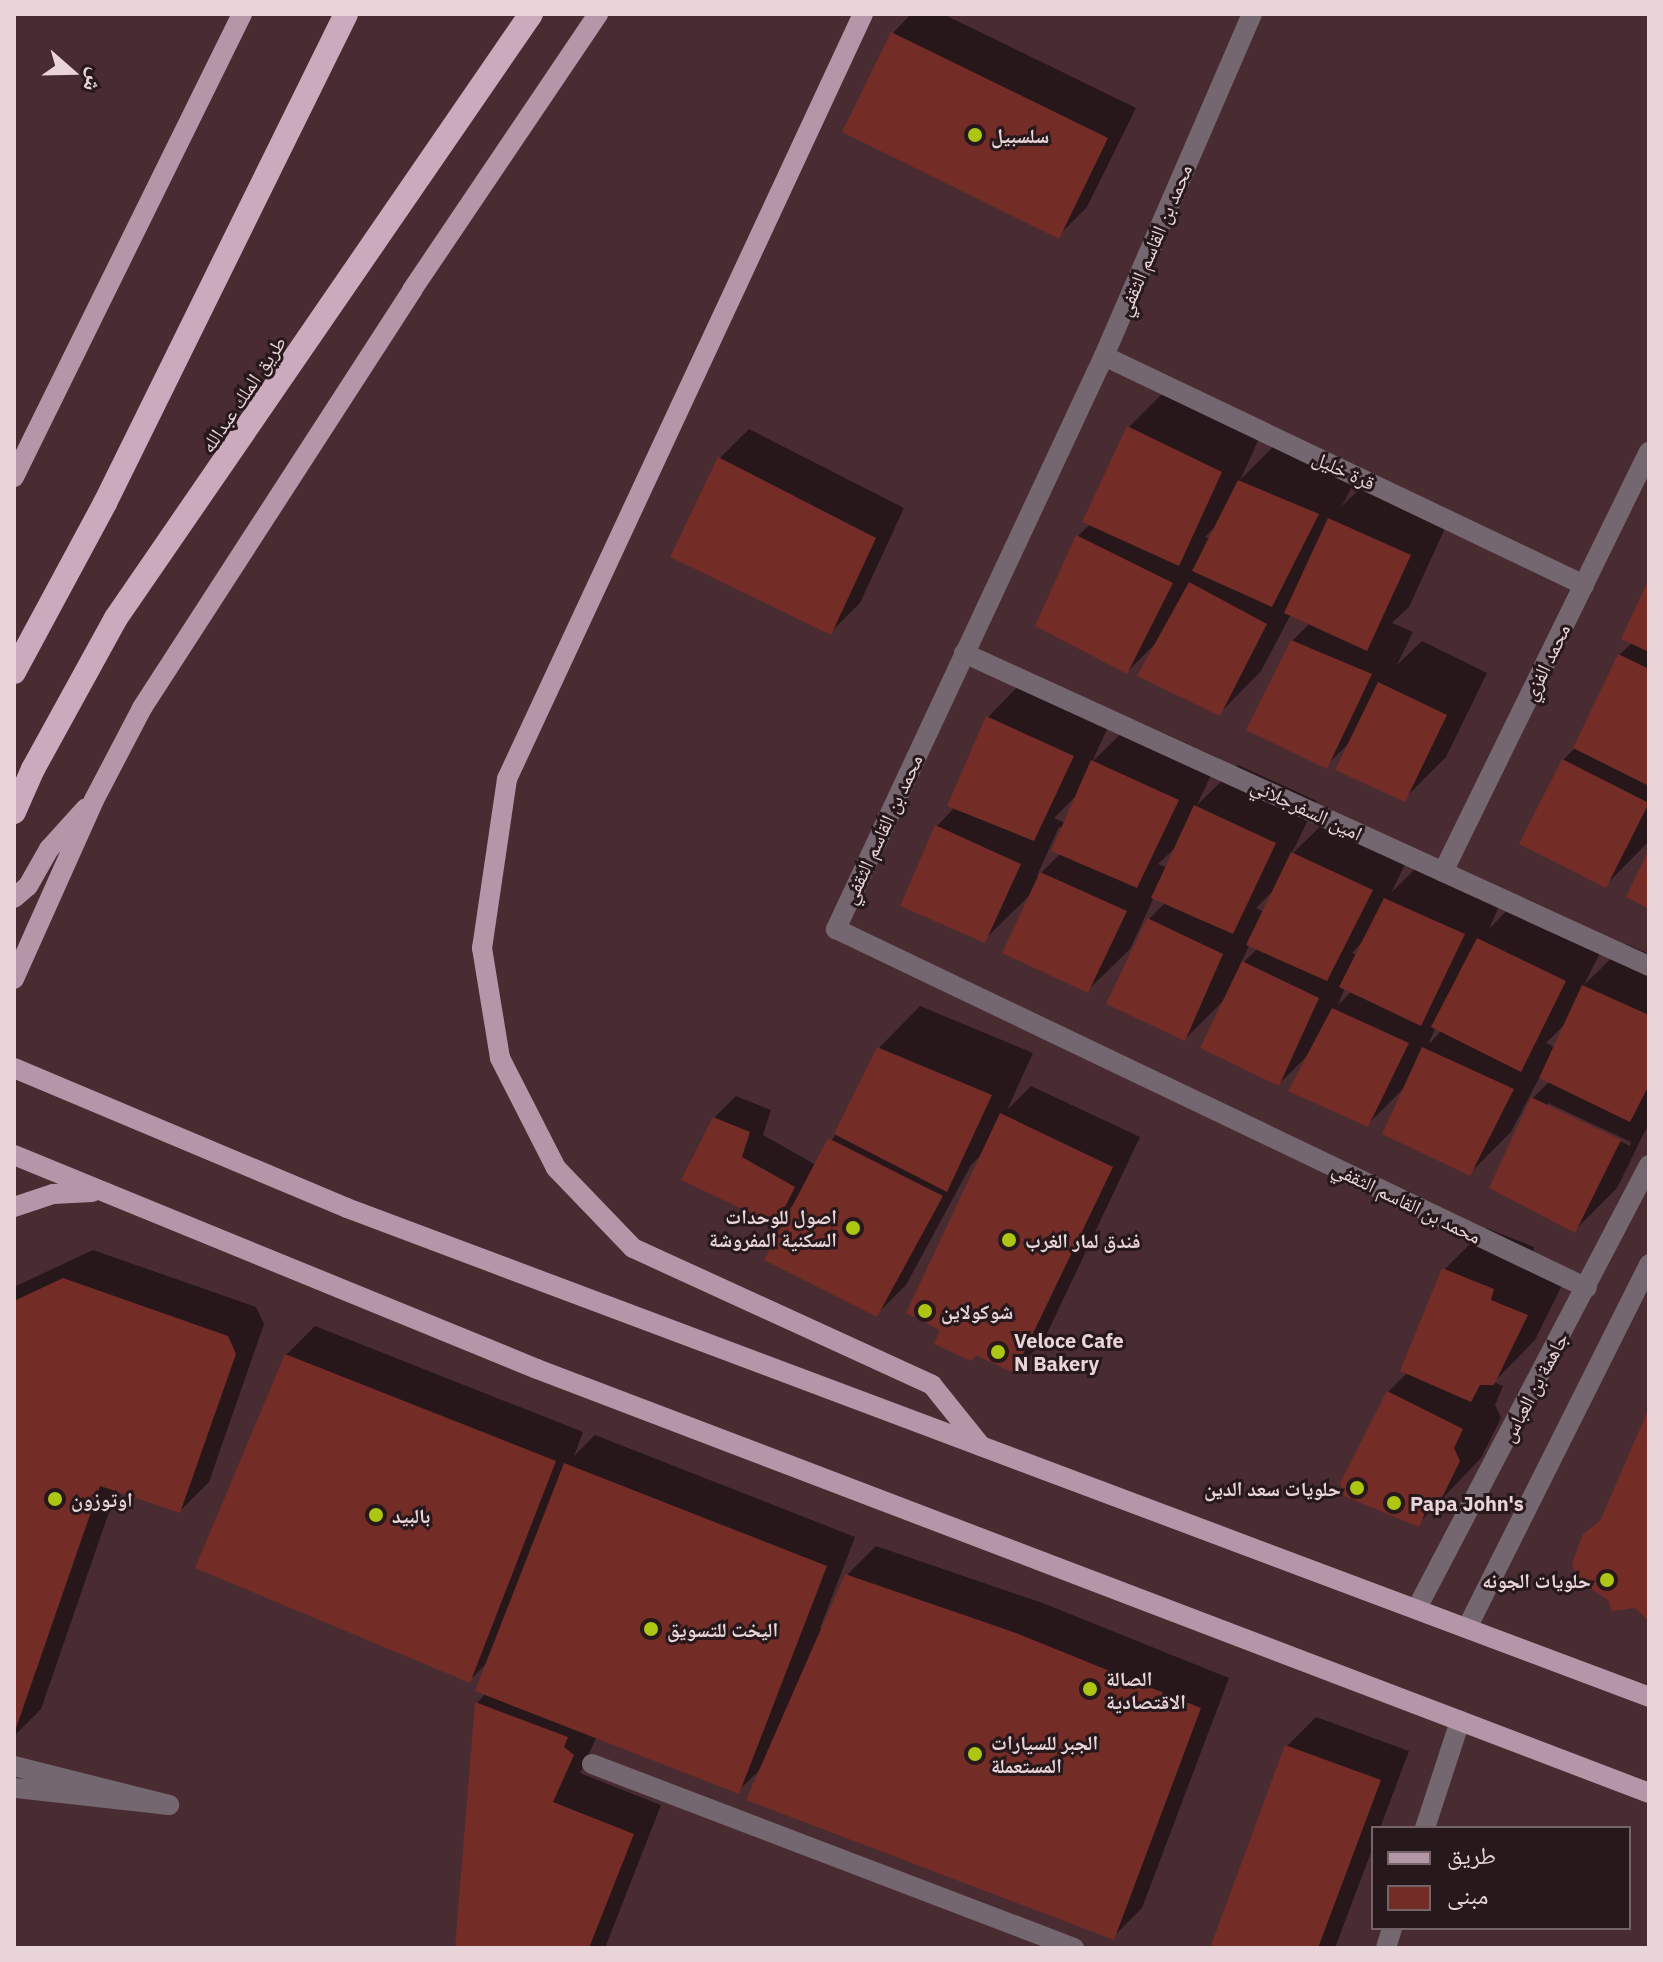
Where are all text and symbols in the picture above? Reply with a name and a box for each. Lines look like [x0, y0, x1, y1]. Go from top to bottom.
north arrow [32, 32, 112, 112]
text: ش [77, 64, 113, 96]
place label: سلسبيل [991, 123, 1049, 147]
marker: سلسبيل [966, 126, 984, 144]
street label: محمد بن القاسم الثقفي [1111, 161, 1197, 319]
street label: طريق الملك عبدالله [195, 331, 291, 457]
street label: قرة خليل [1309, 445, 1379, 495]
street label: محمد الفزي [1517, 620, 1575, 704]
street label: محمد بن القاسم الثقفي [837, 750, 927, 908]
street label: امين السفرجلاني [1248, 773, 1366, 845]
street label: محمد بن القاسم الثقفي [1329, 1156, 1485, 1248]
place label: اصول للوحدات السكنية المفروشة [709, 1204, 837, 1251]
marker: اصول للوحدات السكنية المفروشة [844, 1219, 862, 1237]
place label: فندق لمار الغرب [1025, 1228, 1140, 1252]
marker: فندق لمار الغرب [1000, 1231, 1018, 1249]
place label: شوكولاين [941, 1299, 1013, 1323]
marker: شوكولاين [916, 1302, 934, 1320]
place label: Veloce Cafe N Bakery [1014, 1328, 1124, 1375]
street label: جاهمة بن العباس [1495, 1328, 1573, 1446]
marker: Veloce Cafe N Bakery [989, 1343, 1007, 1361]
place label: حلويات سعد الدين [1204, 1476, 1341, 1500]
marker: حلويات سعد الدين [1348, 1479, 1366, 1497]
place label: اوتوزون [71, 1487, 133, 1511]
marker: اوتوزون [46, 1490, 64, 1508]
place label: Papa John's [1410, 1491, 1524, 1515]
marker: Papa John's [1385, 1494, 1403, 1512]
place label: بالبيد [392, 1503, 430, 1527]
marker: بالبيد [367, 1506, 385, 1524]
place label: حلويات الجونه [1482, 1568, 1591, 1592]
marker: حلويات الجونه [1598, 1571, 1616, 1589]
place label: اليخت للتسويق [667, 1617, 778, 1641]
marker: اليخت للتسويق [642, 1620, 660, 1638]
place label: الصالة الاقتصادية [1106, 1666, 1186, 1713]
marker: الصالة الاقتصادية [1081, 1680, 1099, 1698]
place label: الجبر للسيارات المستعملة [991, 1730, 1098, 1777]
marker: الجبر للسيارات المستعملة [966, 1745, 984, 1763]
legend [1371, 1826, 1631, 1930]
text: طريق [1447, 1839, 1496, 1871]
text: مبنى [1447, 1879, 1488, 1911]

